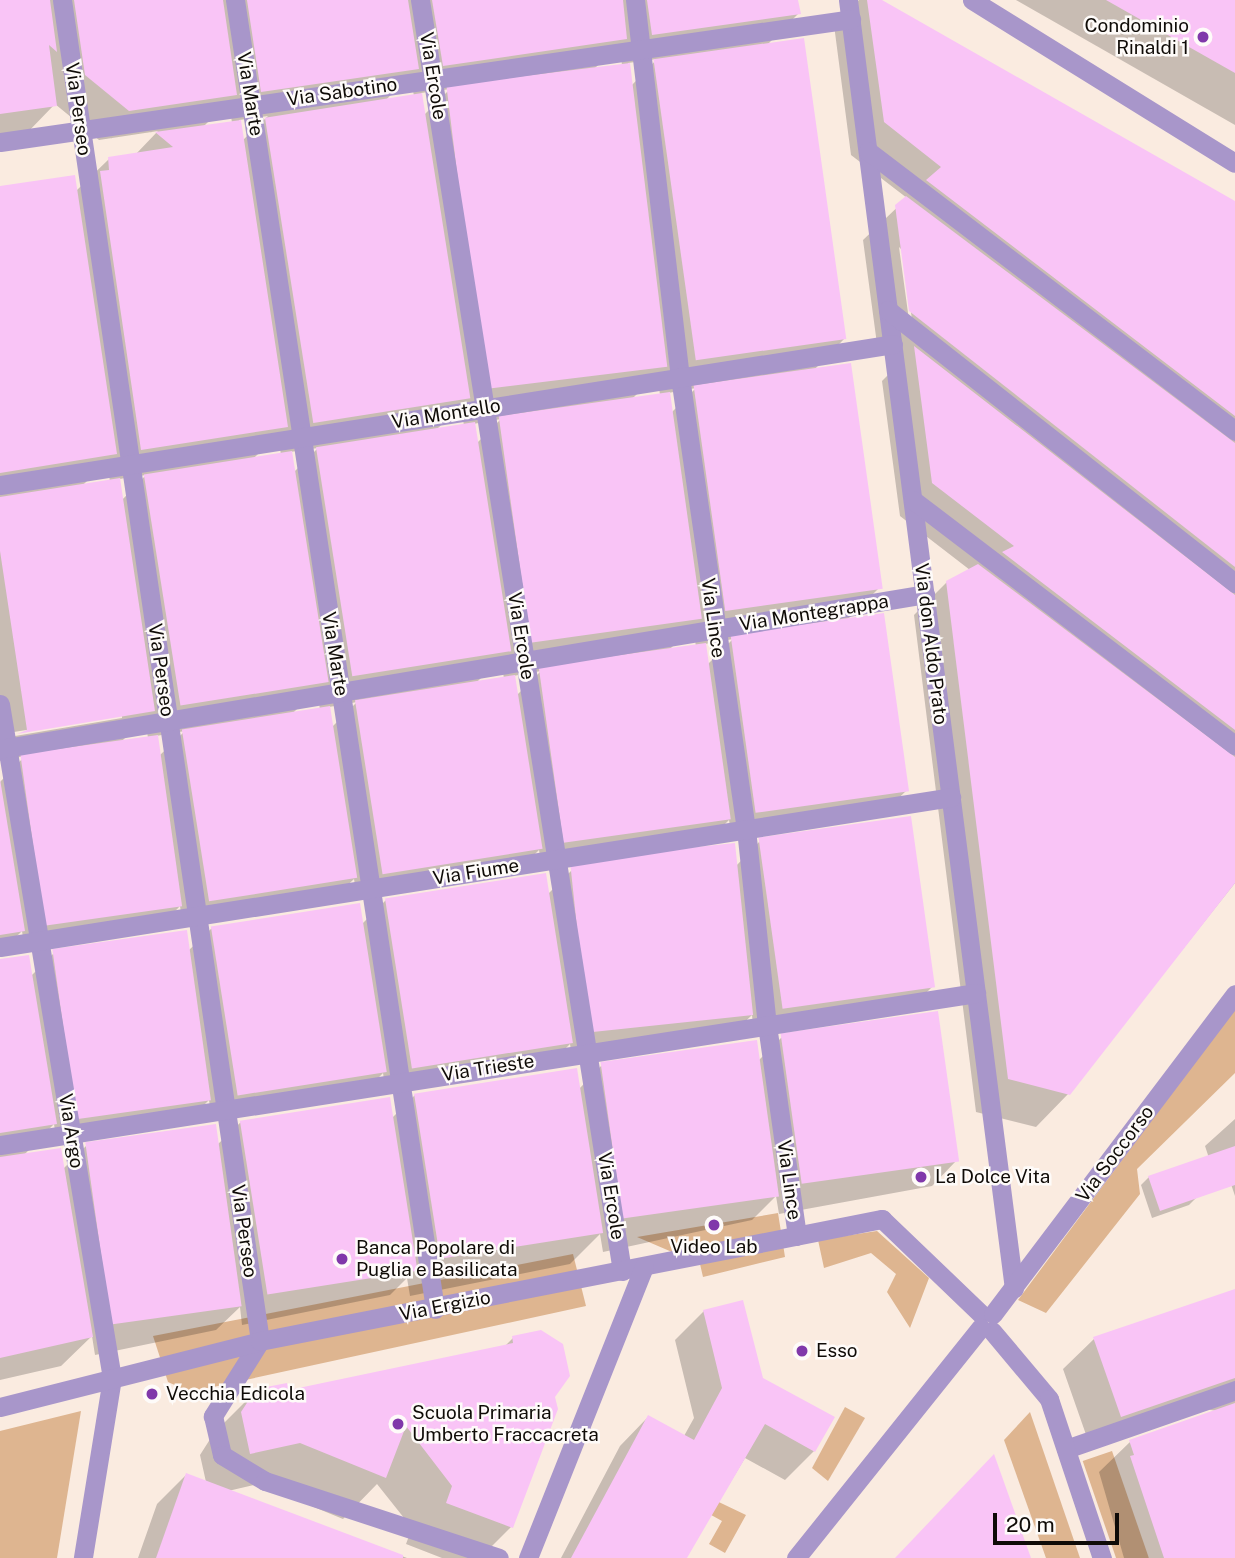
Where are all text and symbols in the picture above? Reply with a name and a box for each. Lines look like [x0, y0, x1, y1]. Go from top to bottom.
place label: Condominio Rinaldi 1 [1084, 15, 1189, 59]
marker: Condominio Rinaldi 1 [1195, 29, 1211, 45]
street label: Via Ercole [415, 31, 451, 121]
street label: Via Marte [232, 50, 268, 138]
street label: Via Perseo [60, 61, 96, 157]
street label: Via Sabotino [285, 73, 399, 111]
street label: Via Montello [390, 394, 502, 434]
street label: Via don Aldo Prato [910, 562, 952, 726]
street label: Via Lince [696, 577, 730, 659]
street label: Via Montegrappa [738, 590, 890, 636]
street label: Via Ercole [503, 591, 539, 681]
street label: Via Marte [317, 610, 353, 698]
street label: Via Perseo [143, 622, 179, 718]
street label: Via Fiume [431, 854, 521, 890]
street label: Via Trieste [440, 1049, 536, 1087]
street label: Via Argo [54, 1092, 88, 1170]
street label: Via Soccorso [1071, 1101, 1159, 1207]
street label: Via Lince [772, 1139, 806, 1221]
street label: Via Ercole [593, 1151, 629, 1241]
place label: La Dolce Vita [935, 1166, 1051, 1188]
marker: La Dolce Vita [913, 1169, 929, 1185]
street label: Via Perseo [226, 1183, 262, 1279]
marker: Video Lab [706, 1217, 722, 1233]
place label: Video Lab [670, 1236, 758, 1258]
place label: Banca Popolare di Puglia e Basilicata [356, 1237, 518, 1281]
marker: Banca Popolare di Puglia e Basilicata [334, 1251, 350, 1267]
street label: Via Ergizio [397, 1286, 493, 1326]
place label: Esso [816, 1340, 858, 1362]
marker: Esso [794, 1343, 810, 1359]
place label: Vecchia Edicola [166, 1383, 305, 1405]
marker: Vecchia Edicola [144, 1386, 160, 1402]
place label: Scuola Primaria Umberto Fraccacreta [412, 1402, 599, 1446]
marker: Scuola Primaria Umberto Fraccacreta [390, 1416, 406, 1432]
scale bar [997, 1498, 1123, 1542]
text: 20 m [1006, 1512, 1055, 1537]

